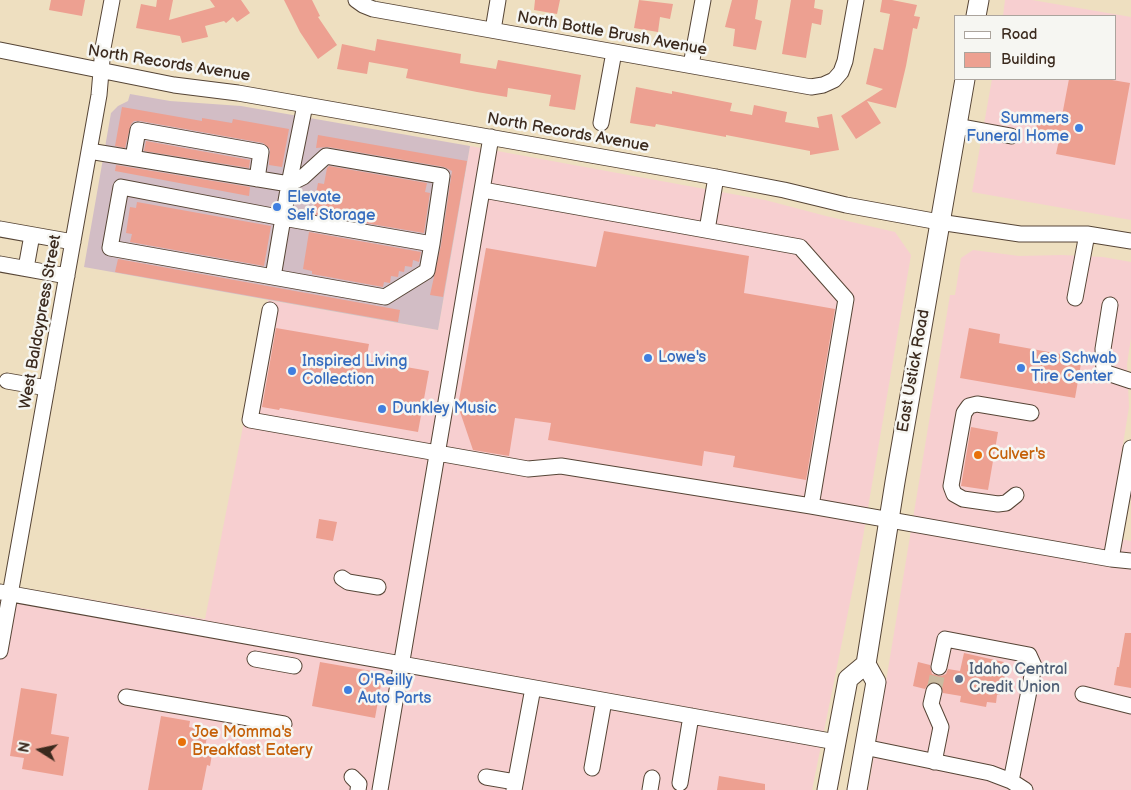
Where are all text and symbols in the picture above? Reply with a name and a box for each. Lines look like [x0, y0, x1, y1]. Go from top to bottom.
street label: North Bottle Brush Avenue [516, 8, 708, 60]
legend [954, 15, 1116, 80]
text: Road [1001, 25, 1037, 44]
street label: North Records Avenue [86, 42, 252, 86]
text: Building [1001, 50, 1056, 69]
street label: North Records Avenue [485, 109, 651, 157]
place label: Summers Funeral Home [966, 109, 1069, 147]
marker: Summers Funeral Home [1073, 122, 1085, 134]
place label: Elevate Self Storage [287, 188, 375, 226]
marker: Elevate Self Storage [271, 201, 283, 213]
street label: West Baldcypress Street [16, 233, 66, 411]
street label: East Ustick Road [894, 308, 934, 434]
place label: Lowe's [658, 348, 706, 368]
place label: Les Schwab Tire Center [1031, 349, 1117, 387]
place label: Inspired Living Collection [302, 352, 407, 390]
marker: Lowe's [642, 352, 654, 364]
marker: Les Schwab Tire Center [1015, 362, 1027, 374]
marker: Inspired Living Collection [286, 365, 298, 377]
place label: Dunkley Music [392, 399, 497, 419]
marker: Dunkley Music [376, 403, 388, 415]
place label: Culver's [988, 445, 1046, 465]
marker: Culver's [972, 449, 984, 461]
place label: Idaho Central Credit Union [969, 660, 1067, 698]
place label: O'Reilly Auto Parts [358, 671, 431, 709]
marker: Idaho Central Credit Union [953, 673, 965, 685]
marker: O'Reilly Auto Parts [342, 684, 354, 696]
place label: Joe Momma's Breakfast Eatery [192, 723, 313, 761]
north arrow [15, 725, 65, 775]
marker: Joe Momma's Breakfast Eatery [176, 736, 188, 748]
text: N [15, 741, 34, 754]

